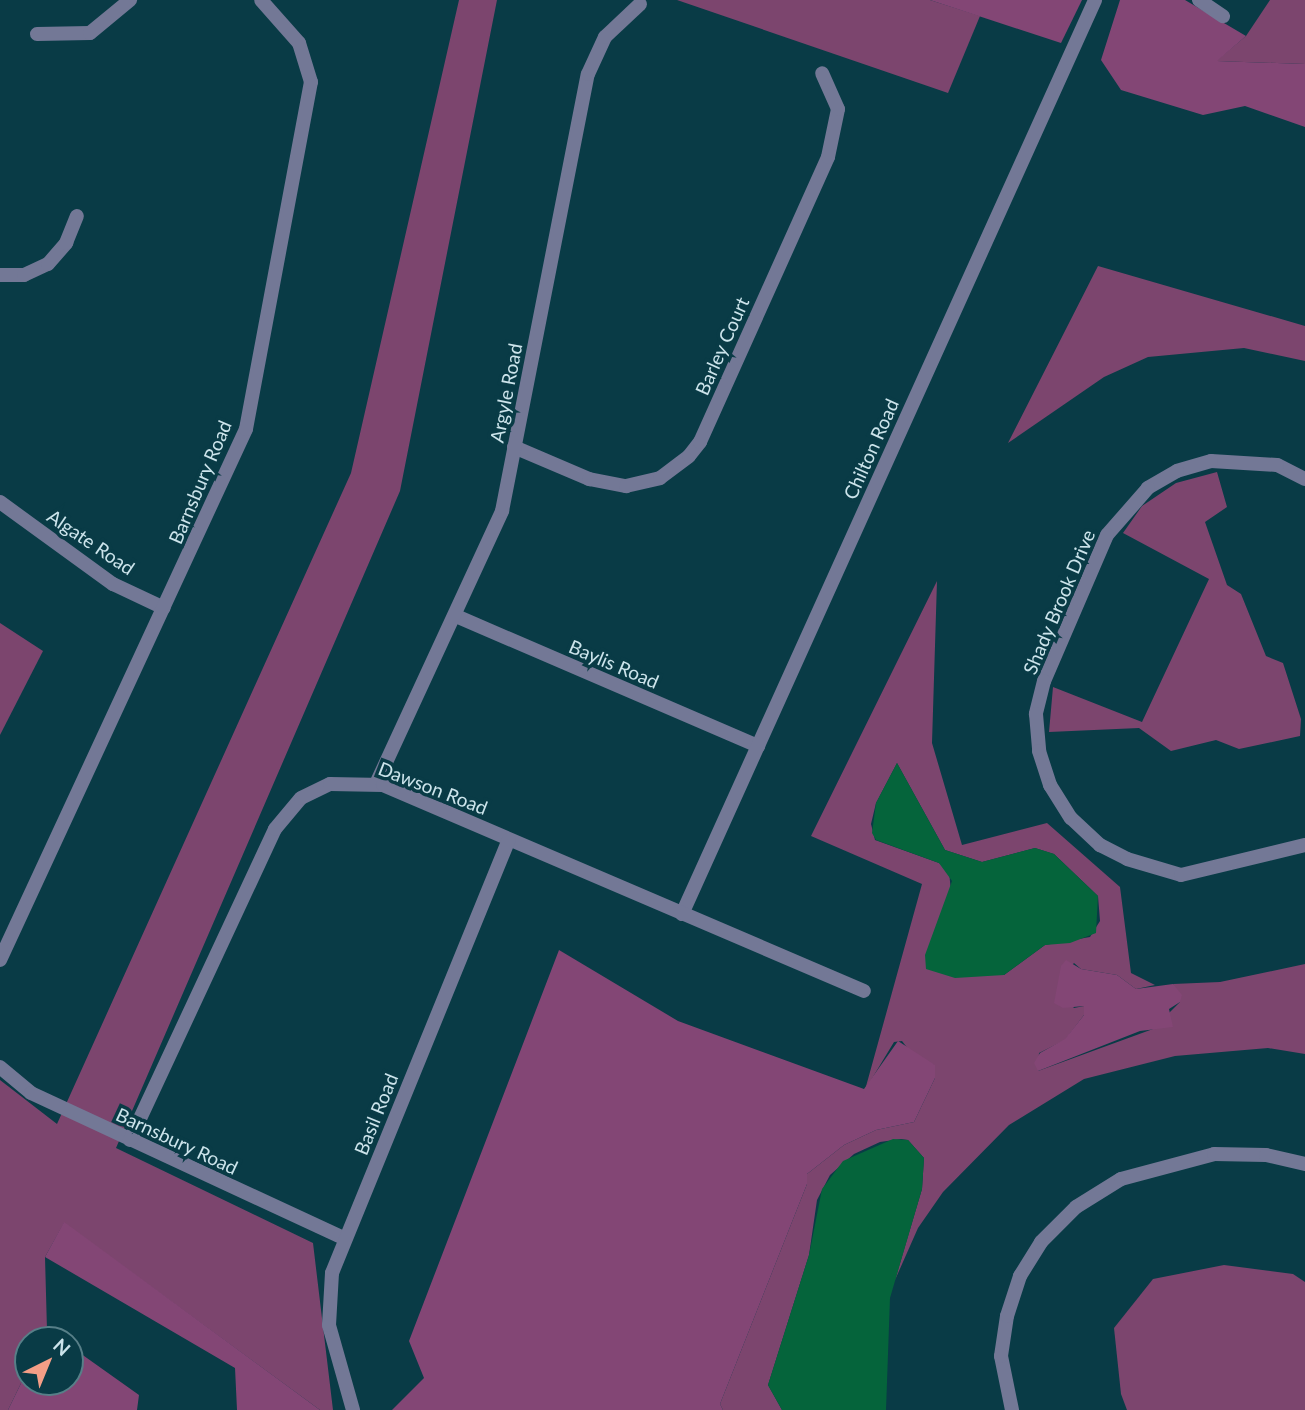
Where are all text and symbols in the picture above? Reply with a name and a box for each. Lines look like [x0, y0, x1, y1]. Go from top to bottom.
street label: Barley Court [690, 293, 754, 399]
street label: Argyle Road [485, 341, 527, 445]
street label: Chilton Road [839, 395, 903, 503]
street label: Barnsbury Road [164, 417, 236, 547]
street label: Algate Road [43, 505, 139, 579]
street label: Shady Brook Drive [1018, 526, 1100, 678]
street label: Baylis Road [566, 635, 662, 693]
street label: Dawson Road [375, 757, 491, 819]
street label: Basil Road [349, 1070, 403, 1158]
street label: Barnsbury Road [112, 1103, 242, 1179]
north arrow [14, 1326, 84, 1396]
text: N [49, 1333, 75, 1360]

